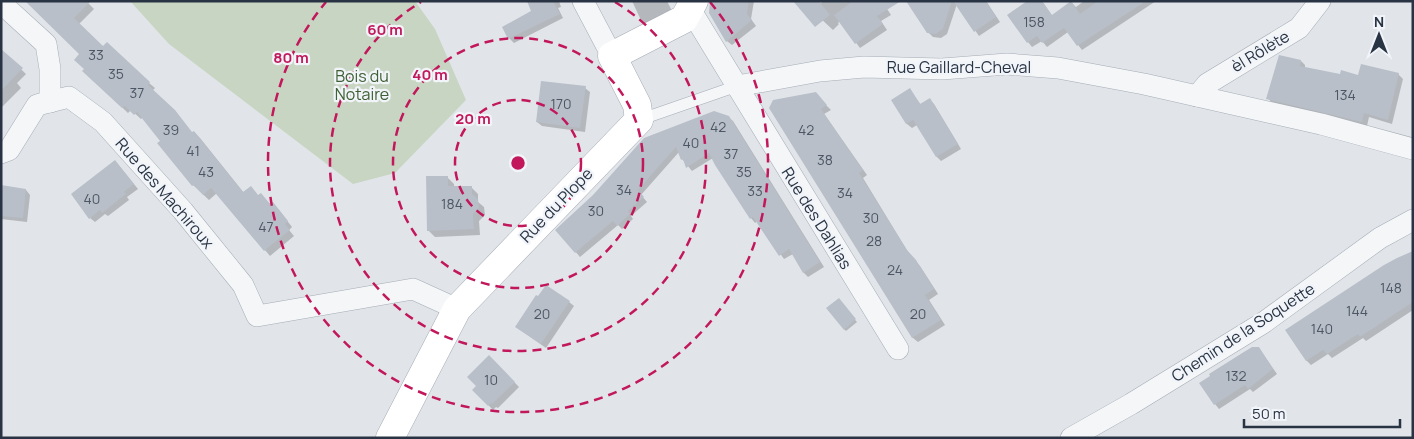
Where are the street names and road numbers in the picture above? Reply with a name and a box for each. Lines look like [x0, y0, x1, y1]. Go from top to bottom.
street label: èl Rôlète [1227, 25, 1293, 77]
street label: Rue Gaillard-Cheval [887, 56, 1031, 78]
street label: Rue des Machiroux [111, 133, 220, 253]
street label: Rue du Plope [515, 163, 597, 247]
street label: Rue des Dahlias [777, 163, 857, 273]
street label: Chemin de la Soquette [1167, 277, 1319, 387]

